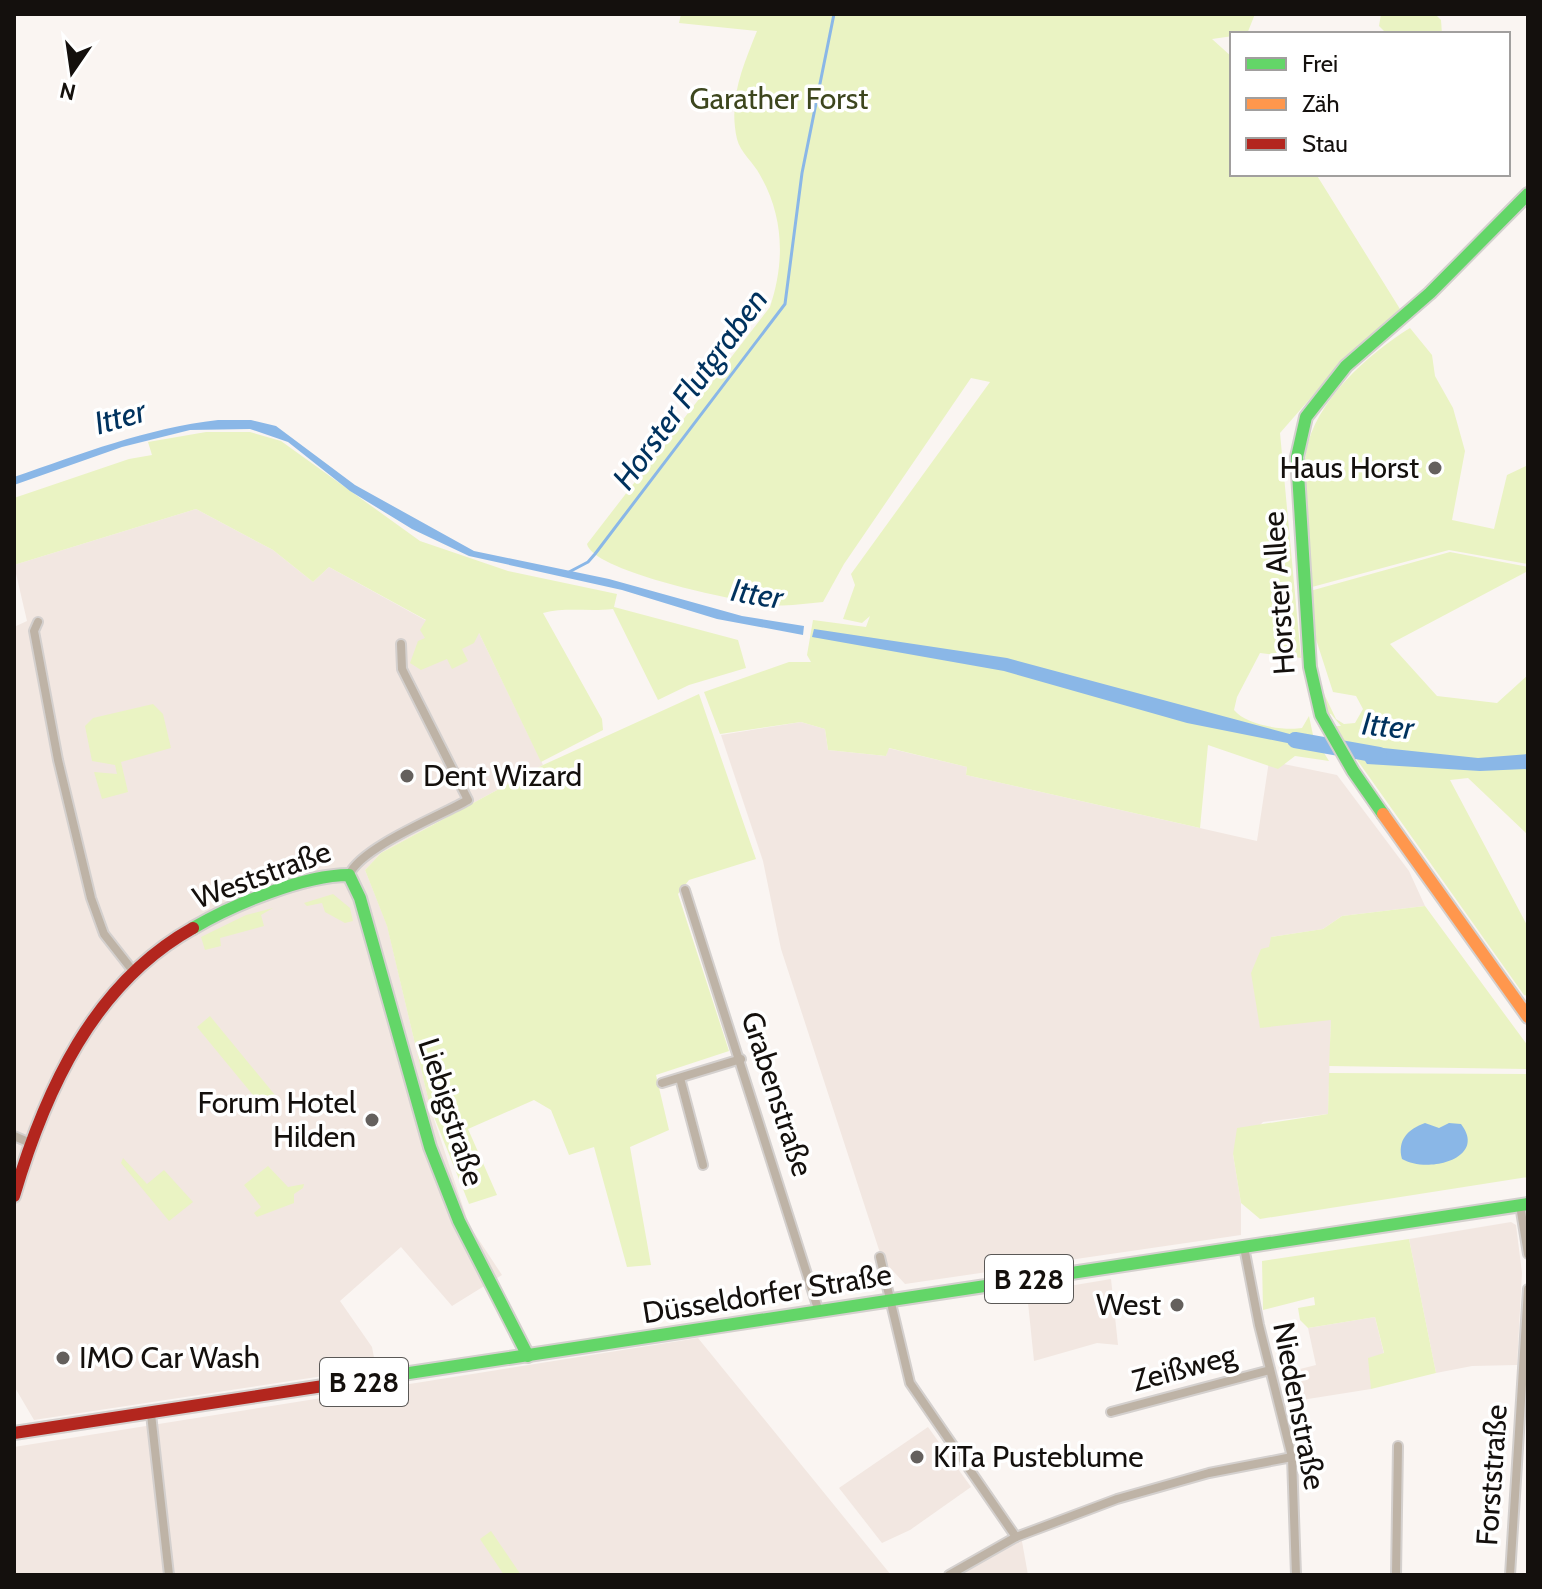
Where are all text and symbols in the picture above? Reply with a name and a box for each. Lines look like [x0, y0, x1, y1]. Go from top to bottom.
north arrow [32, 32, 112, 112]
legend [1230, 32, 1510, 176]
text: Frei [1302, 49, 1338, 78]
text: N [57, 76, 78, 106]
park label: Garather Forst [690, 80, 868, 117]
text: Zäh [1302, 89, 1339, 118]
text: Stau [1302, 129, 1348, 158]
water label: Horster Flutgraben [604, 281, 776, 497]
water label: Itter [90, 390, 151, 442]
place label: Haus Horst [1280, 449, 1419, 486]
marker: Haus Horst [1426, 459, 1444, 477]
street label: Horster Allee [1254, 510, 1303, 676]
water label: Itter [728, 570, 787, 617]
water label: Itter [1360, 703, 1417, 748]
place label: Dent Wizard [423, 757, 582, 794]
marker: Dent Wizard [398, 767, 416, 785]
street label: Weststraße [188, 833, 336, 917]
street label: Grabenstraße [733, 1007, 822, 1181]
street label: Liebigstraße [410, 1033, 493, 1191]
place label: Forum Hotel Hilden [197, 1084, 356, 1155]
marker: Forum Hotel Hilden [363, 1111, 381, 1129]
road number: B 228 [985, 1255, 1073, 1303]
street label: Düsseldorfer Straße [640, 1256, 894, 1331]
place label: West [1096, 1286, 1161, 1323]
marker: West [1168, 1296, 1186, 1314]
street label: Niedenstraße [1265, 1319, 1334, 1493]
street label: Zeißweg [1128, 1336, 1241, 1399]
place label: IMO Car Wash [79, 1339, 260, 1376]
marker: IMO Car Wash [54, 1349, 72, 1367]
road number: B 228 [320, 1358, 408, 1406]
street label: Forststraße [1468, 1403, 1515, 1547]
place label: KiTa Pusteblume [933, 1438, 1144, 1475]
marker: KiTa Pusteblume [908, 1448, 926, 1466]

